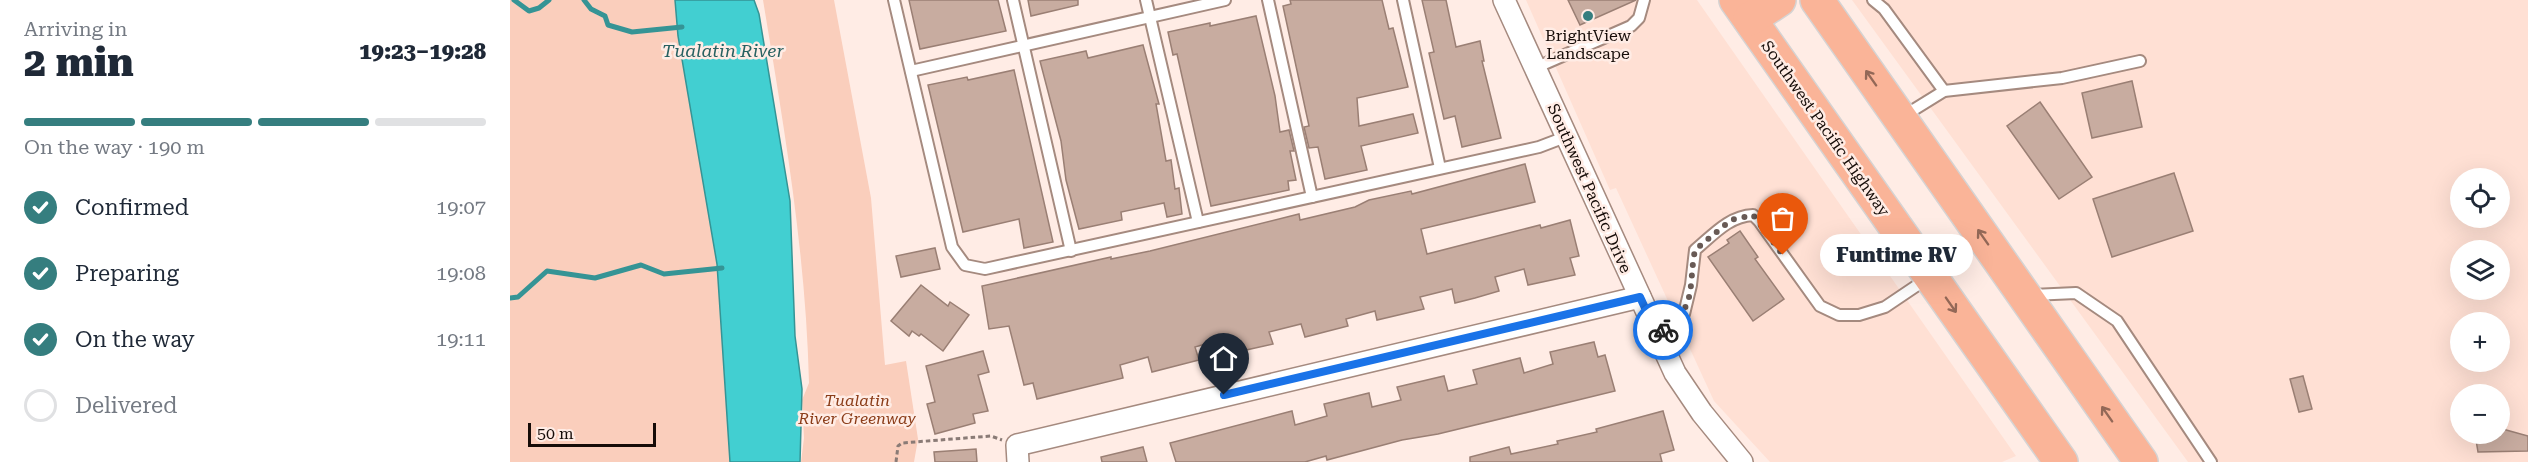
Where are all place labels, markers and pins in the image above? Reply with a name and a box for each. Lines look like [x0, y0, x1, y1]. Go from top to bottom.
marker: BrightView Landscape [1581, 9, 1595, 23]
place label: BrightView Landscape [1545, 26, 1632, 63]
pin [1757, 193, 1808, 255]
callout: Funtime RV [1819, 234, 1972, 276]
pin [1198, 333, 1249, 395]

